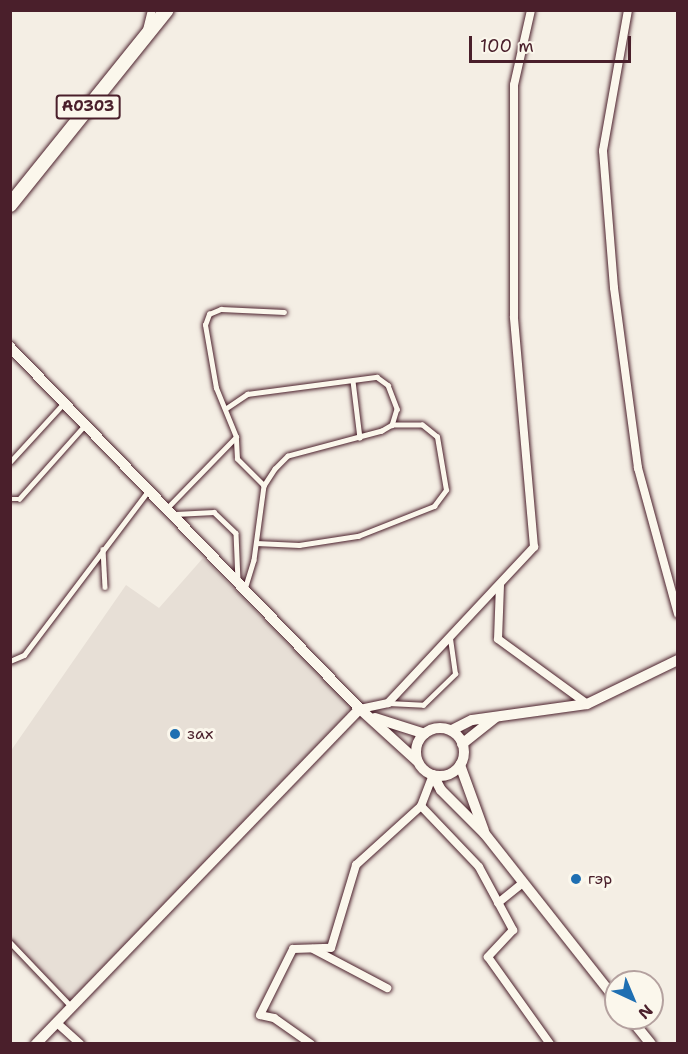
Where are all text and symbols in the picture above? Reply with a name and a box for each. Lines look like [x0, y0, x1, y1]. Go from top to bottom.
scale bar [472, 24, 634, 62]
text: 100 m [480, 34, 534, 58]
road number: A0303 [55, 95, 121, 119]
place label: зах [187, 724, 213, 744]
marker: зах [168, 727, 182, 741]
place label: гэр [588, 869, 612, 889]
marker: гэр [569, 872, 583, 886]
north arrow [604, 970, 664, 1030]
text: N [634, 1000, 657, 1024]

